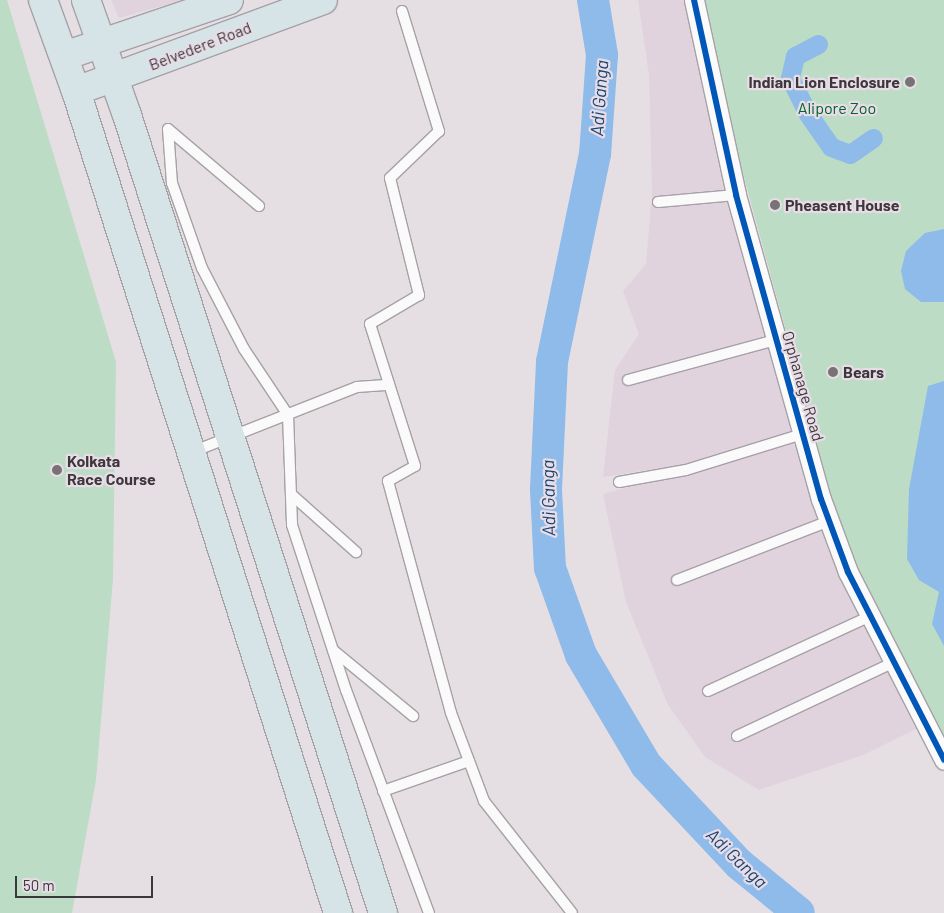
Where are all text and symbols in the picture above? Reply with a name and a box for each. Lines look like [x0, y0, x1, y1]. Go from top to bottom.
street label: Belvedere Road [146, 18, 254, 74]
water label: Adi Ganga [586, 59, 612, 137]
place label: Indian Lion Enclosure [749, 72, 900, 92]
marker: Indian Lion Enclosure [904, 76, 916, 88]
park label: Alipore Zoo [798, 98, 876, 118]
place label: Pheasent House [785, 195, 900, 215]
marker: Pheasent House [769, 199, 781, 211]
street label: Orphanage Road [778, 329, 828, 443]
place label: Bears [843, 362, 884, 382]
marker: Bears [827, 366, 839, 378]
place label: Kolkata Race Course [67, 451, 156, 489]
water label: Adi Ganga [537, 460, 559, 536]
marker: Kolkata Race Course [51, 464, 63, 476]
water label: Adi Ganga [702, 824, 772, 892]
scale bar [18, 866, 155, 898]
text: 50 m [23, 876, 55, 894]

